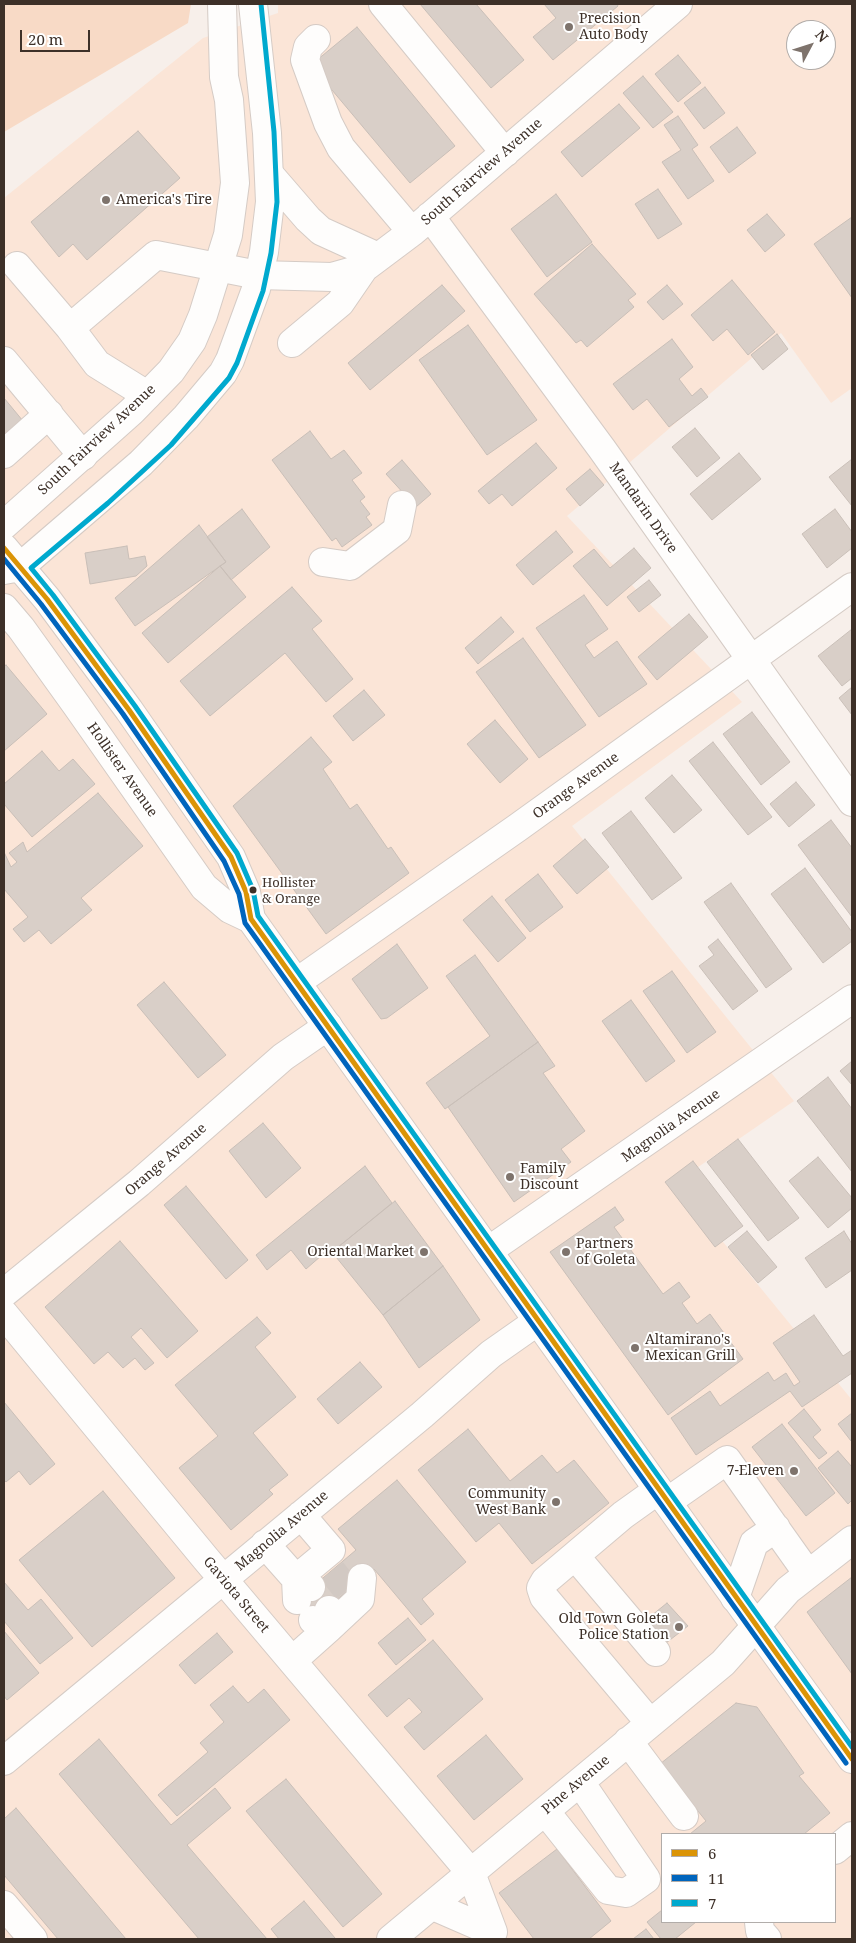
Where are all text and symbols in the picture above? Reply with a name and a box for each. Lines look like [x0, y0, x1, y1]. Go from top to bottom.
place label: Precision Auto Body [579, 11, 648, 44]
scale bar [22, 20, 92, 52]
north arrow [786, 20, 836, 70]
marker: Precision Auto Body [563, 21, 575, 33]
text: N [811, 25, 833, 46]
text: 20 m [28, 29, 63, 49]
street label: South Fairview Avenue [418, 115, 546, 229]
place label: America's Tire [116, 192, 212, 208]
marker: America's Tire [100, 194, 112, 206]
street label: South Fairview Avenue [35, 381, 159, 499]
street label: Mandarin Drive [605, 459, 681, 557]
street label: Hollister Avenue [83, 720, 161, 820]
street label: Orange Avenue [530, 749, 622, 823]
place label: Hollister & Orange [262, 875, 320, 906]
marker: Hollister & Orange [248, 885, 258, 895]
street label: Magnolia Avenue [619, 1086, 723, 1166]
street label: Orange Avenue [122, 1120, 210, 1200]
place label: Family Discount [520, 1161, 579, 1194]
marker: Family Discount [504, 1171, 516, 1183]
place label: Partners of Goleta [576, 1236, 636, 1268]
place label: Oriental Market [307, 1244, 414, 1260]
marker: Oriental Market [418, 1246, 430, 1258]
marker: Partners of Goleta [560, 1246, 572, 1258]
place label: Altamirano's Mexican Grill [645, 1332, 735, 1364]
marker: Altamirano's Mexican Grill [629, 1342, 641, 1354]
place label: 7-Eleven [727, 1463, 784, 1479]
marker: 7-Eleven [788, 1465, 800, 1477]
place label: Community West Bank [468, 1486, 546, 1518]
street label: Magnolia Avenue [232, 1487, 332, 1575]
marker: Community West Bank [550, 1496, 562, 1508]
street label: Gaviota Street [199, 1554, 273, 1636]
place label: Old Town Goleta Police Station [559, 1611, 669, 1644]
marker: Old Town Goleta Police Station [673, 1621, 685, 1633]
street label: Pine Avenue [539, 1752, 613, 1818]
legend [661, 1833, 836, 1923]
text: 6 [708, 1843, 716, 1863]
text: 11 [708, 1868, 725, 1888]
text: 7 [708, 1893, 716, 1913]

